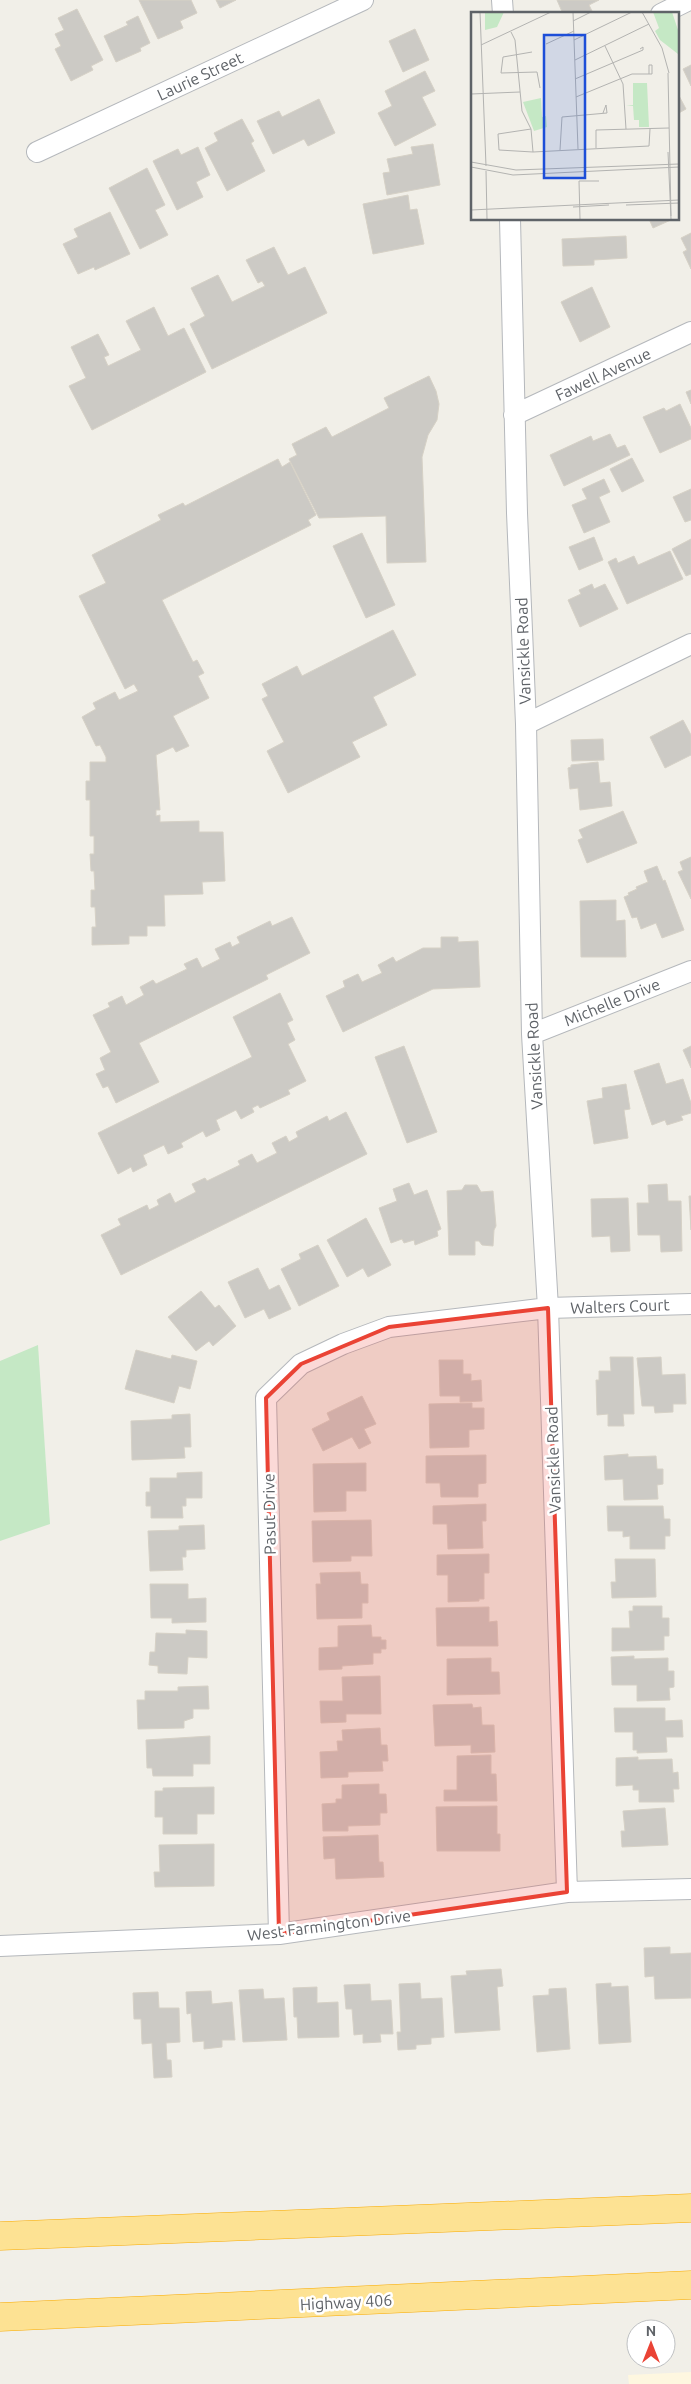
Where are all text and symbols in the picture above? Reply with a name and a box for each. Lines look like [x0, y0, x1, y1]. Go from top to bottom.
inset map [471, 12, 678, 220]
street label: Laurie Street [154, 48, 246, 104]
street label: Fawell Avenue [552, 344, 654, 404]
street label: Vansickle Road [512, 597, 534, 705]
street label: Michelle Drive [561, 975, 663, 1029]
street label: Vansickle Road [522, 1002, 546, 1110]
street label: Walters Court [570, 1295, 671, 1317]
street label: Vansickle Road [542, 1406, 564, 1514]
street label: Pasut Drive [259, 1473, 279, 1555]
street label: West Farmington Drive [246, 1906, 412, 1944]
street label: Highway 406 [299, 2291, 393, 2313]
north arrow [626, 2319, 676, 2369]
text: N [646, 2323, 656, 2339]

